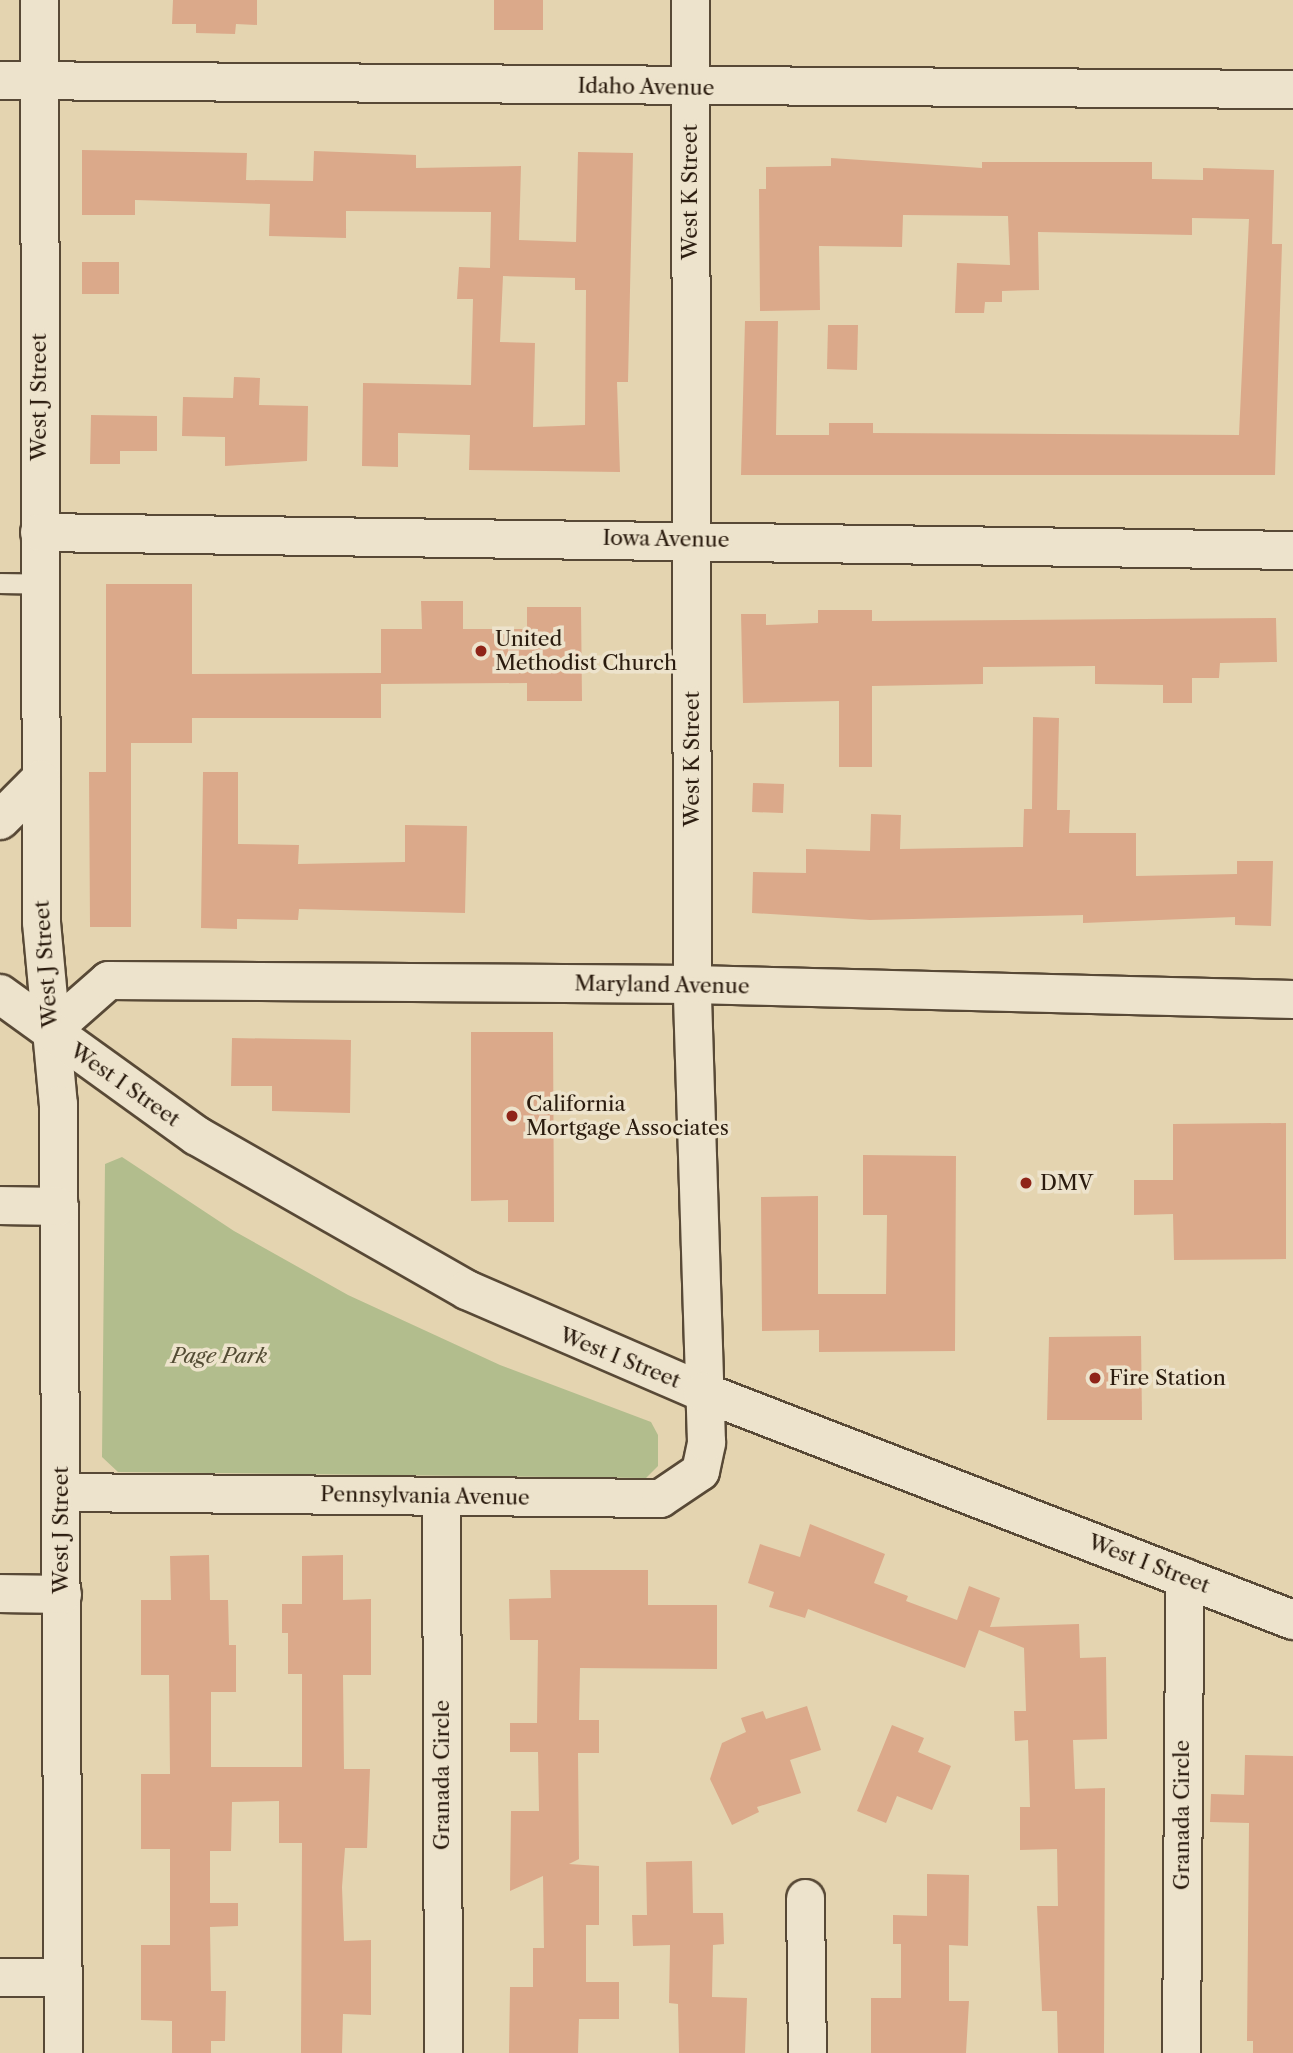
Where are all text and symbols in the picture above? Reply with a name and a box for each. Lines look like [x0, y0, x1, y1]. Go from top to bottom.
street label: Idaho Avenue [577, 73, 715, 101]
street label: West K Street [677, 124, 703, 260]
street label: West J Street [26, 333, 52, 461]
street label: Iowa Avenue [602, 525, 730, 553]
place label: United Methodist Church [495, 626, 677, 676]
marker: United Methodist Church [473, 643, 489, 659]
street label: West K Street [679, 691, 705, 827]
street label: West J Street [29, 899, 63, 1029]
street label: Maryland Avenue [574, 971, 750, 999]
street label: West I Street [65, 1038, 185, 1132]
place label: California Mortgage Associates [526, 1091, 730, 1141]
marker: California Mortgage Associates [504, 1108, 520, 1124]
place label: DMV [1040, 1170, 1093, 1196]
marker: DMV [1018, 1175, 1034, 1191]
street label: West I Street [556, 1322, 684, 1394]
park label: Page Park [171, 1343, 267, 1369]
place label: Fire Station [1109, 1365, 1226, 1391]
marker: Fire Station [1087, 1370, 1103, 1386]
street label: West J Street [48, 1466, 74, 1594]
street label: Pennsylvania Avenue [319, 1482, 531, 1510]
street label: West I Street [1085, 1529, 1213, 1599]
street label: Granada Circle [429, 1700, 455, 1850]
street label: Granada Circle [1169, 1740, 1195, 1890]

